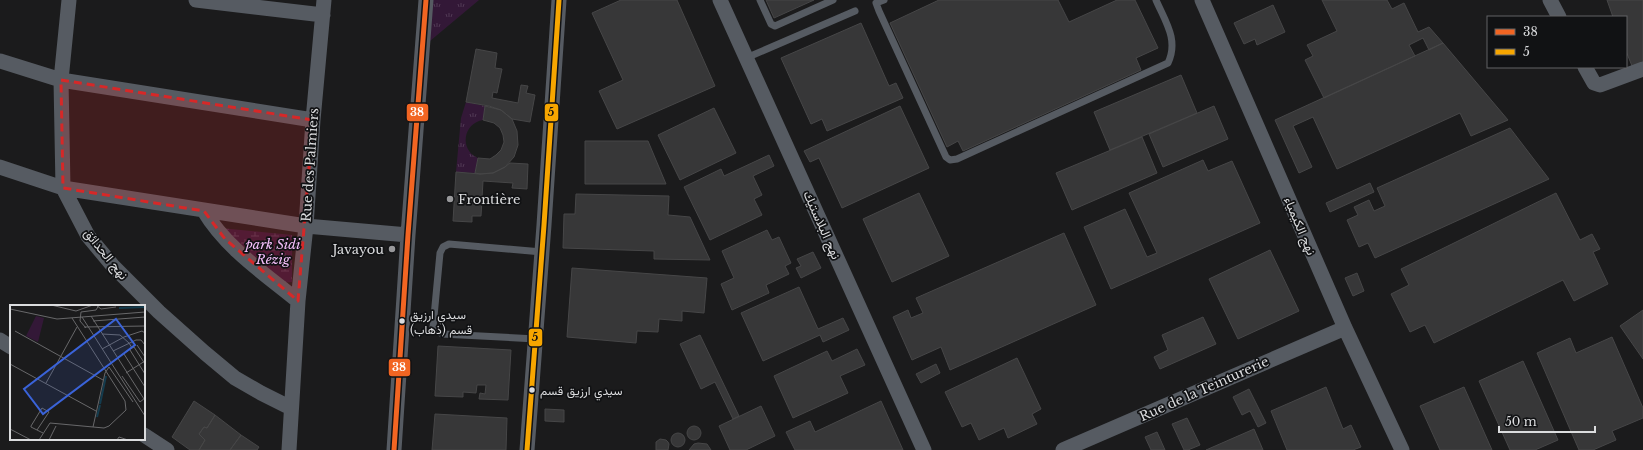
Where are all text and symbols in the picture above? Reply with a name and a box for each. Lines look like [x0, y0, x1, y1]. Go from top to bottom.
legend [1487, 16, 1627, 68]
text: 38 [1523, 24, 1538, 39]
text: 5 [1523, 44, 1530, 59]
line badge: 38 [406, 103, 429, 122]
line badge: 5 [544, 103, 559, 122]
text: 38 [410, 105, 424, 119]
text: 5 [548, 105, 555, 119]
street label: Rue des Palmiers [298, 107, 322, 223]
street label: نهج البلاستيك [798, 188, 845, 263]
place label: Frontière [458, 191, 520, 208]
marker: Frontière [445, 194, 455, 204]
street label: نهج الكيمياء [1279, 194, 1320, 258]
street label: نهج الحدائق [79, 225, 132, 284]
park label: park Sidi Rézig [243, 236, 301, 268]
place label: Javayou [330, 241, 384, 258]
marker: Javayou [387, 244, 397, 254]
inset map [10, 305, 145, 440]
place label: سيدي ارزيق قسم (ذهاب) [410, 307, 472, 338]
marker: سيدي ارزيق قسم (ذهاب) [397, 316, 407, 326]
line badge: 5 [528, 328, 543, 347]
text: 5 [532, 330, 539, 344]
street label: Rue de la Teinturerie [1137, 353, 1271, 425]
line badge: 38 [388, 358, 411, 377]
text: 38 [392, 360, 406, 374]
place label: سيدي ارزيق قسم [540, 383, 623, 401]
marker: سيدي ارزيق قسم [527, 385, 537, 395]
scale bar [1499, 408, 1595, 434]
text: 50 m [1505, 414, 1537, 429]

